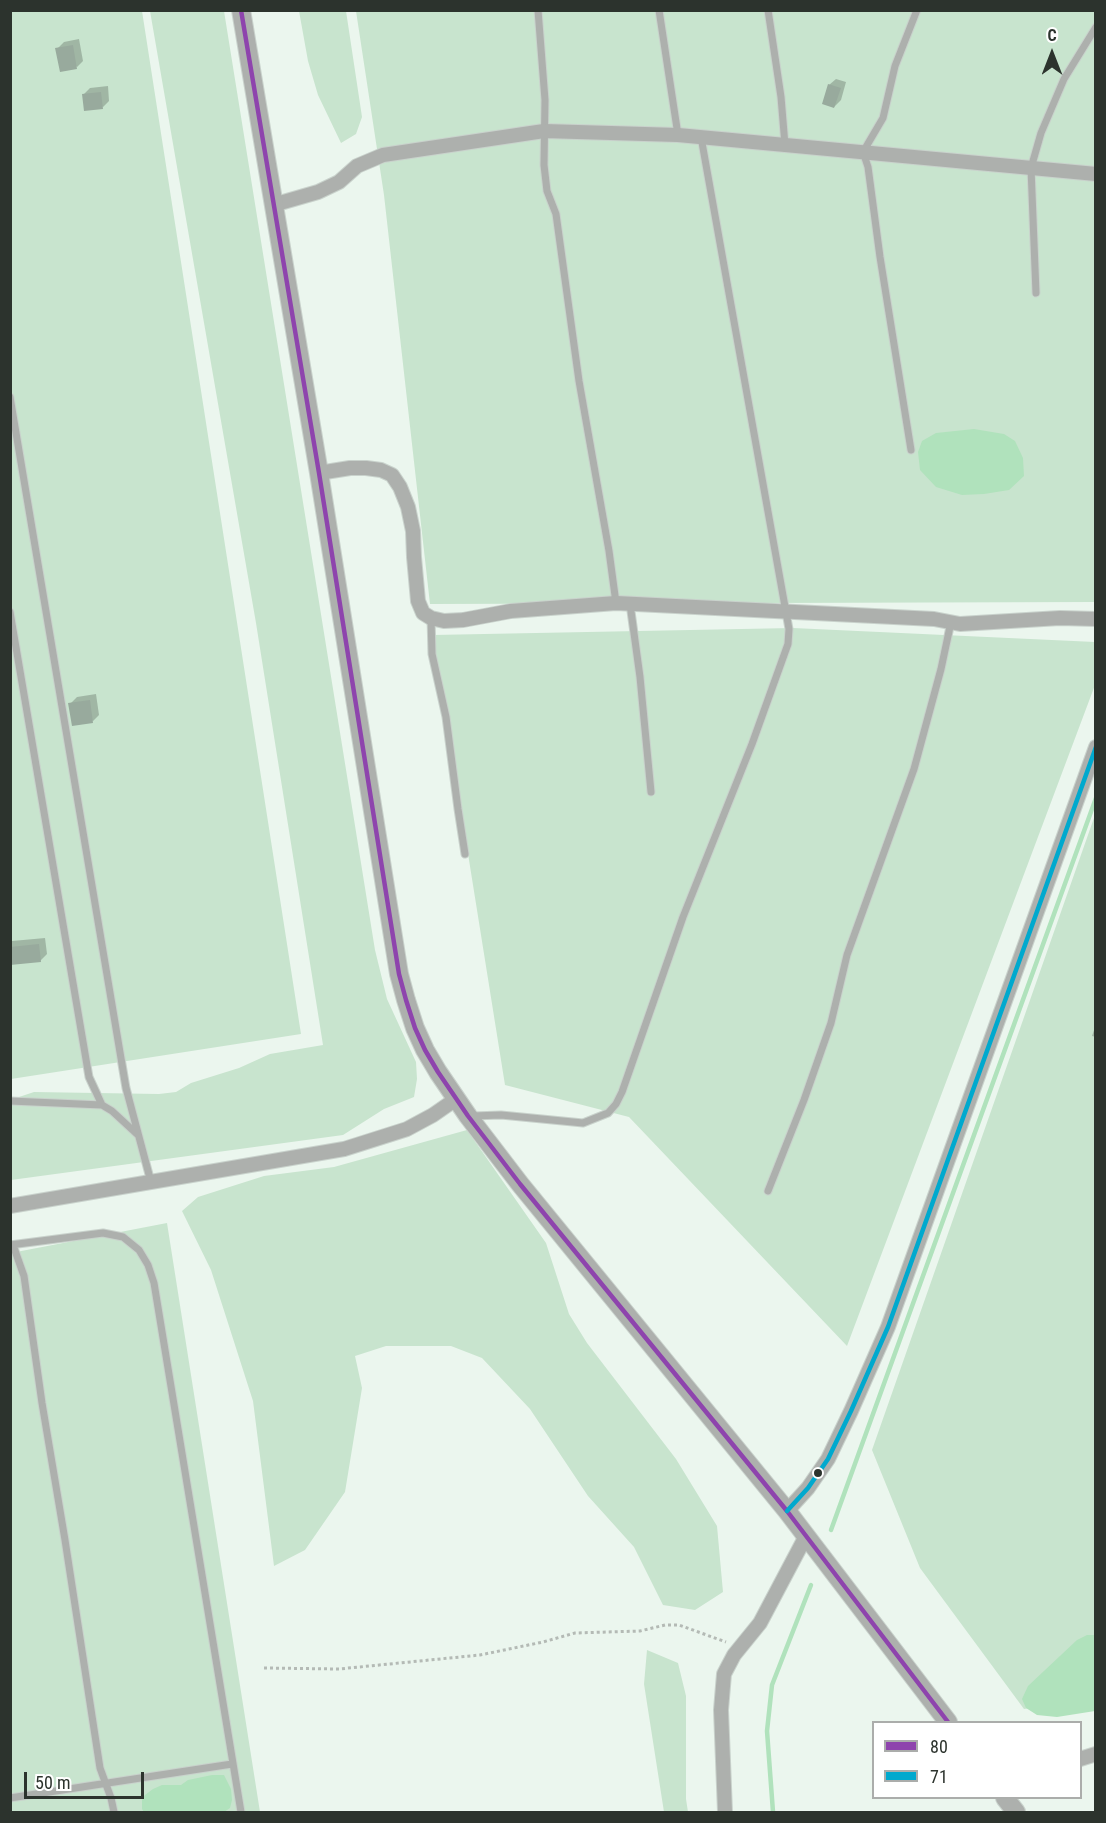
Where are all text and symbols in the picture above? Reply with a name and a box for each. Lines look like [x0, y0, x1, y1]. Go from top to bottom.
north arrow [1022, 24, 1082, 84]
text: С [1047, 26, 1057, 45]
unlabelled marker [812, 1467, 824, 1479]
legend [872, 1721, 1082, 1799]
text: 80 [930, 1736, 948, 1757]
scale bar [27, 1760, 147, 1798]
text: 71 [930, 1766, 948, 1787]
text: 50 m [35, 1772, 70, 1793]

